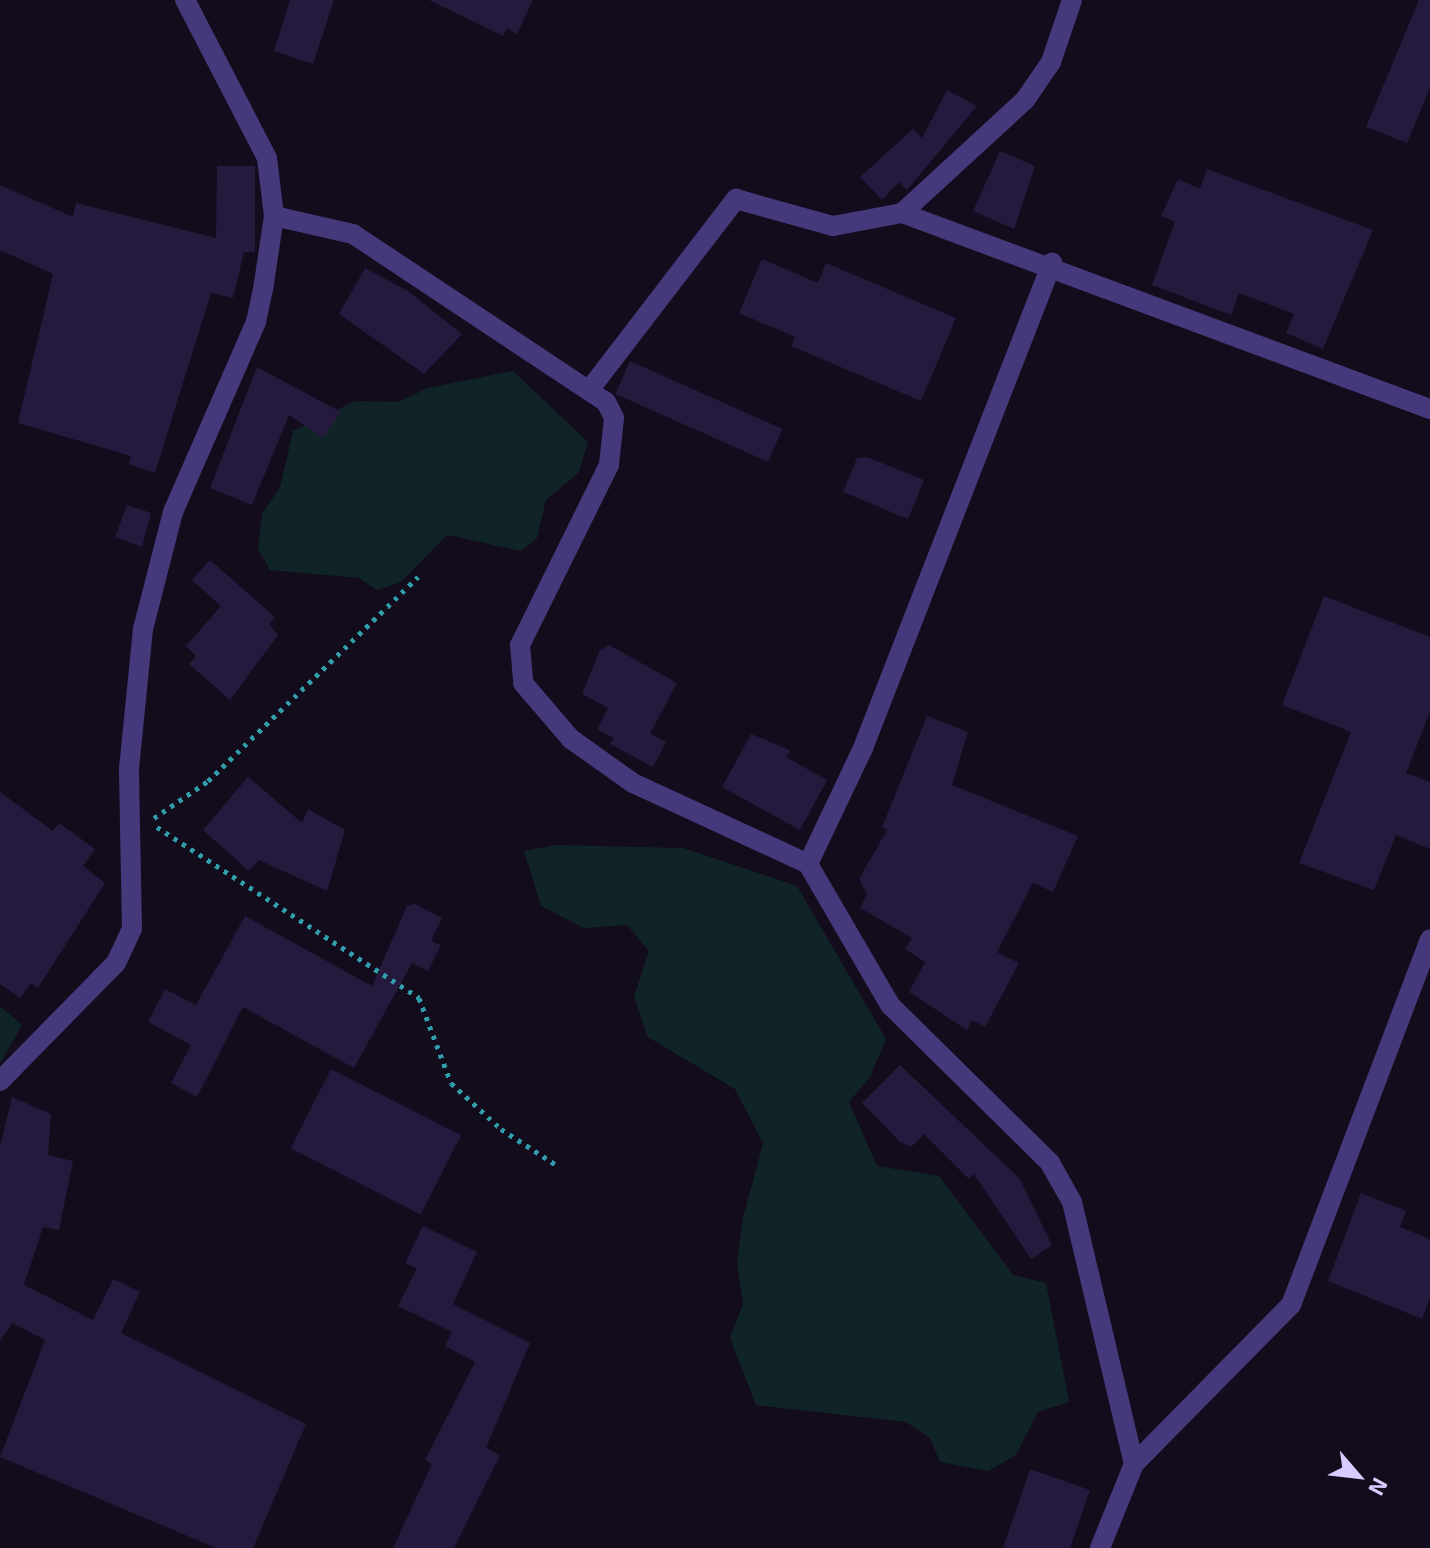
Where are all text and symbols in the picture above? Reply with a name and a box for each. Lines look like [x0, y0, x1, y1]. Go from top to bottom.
north arrow [1318, 1436, 1398, 1516]
text: N [1364, 1474, 1394, 1500]

